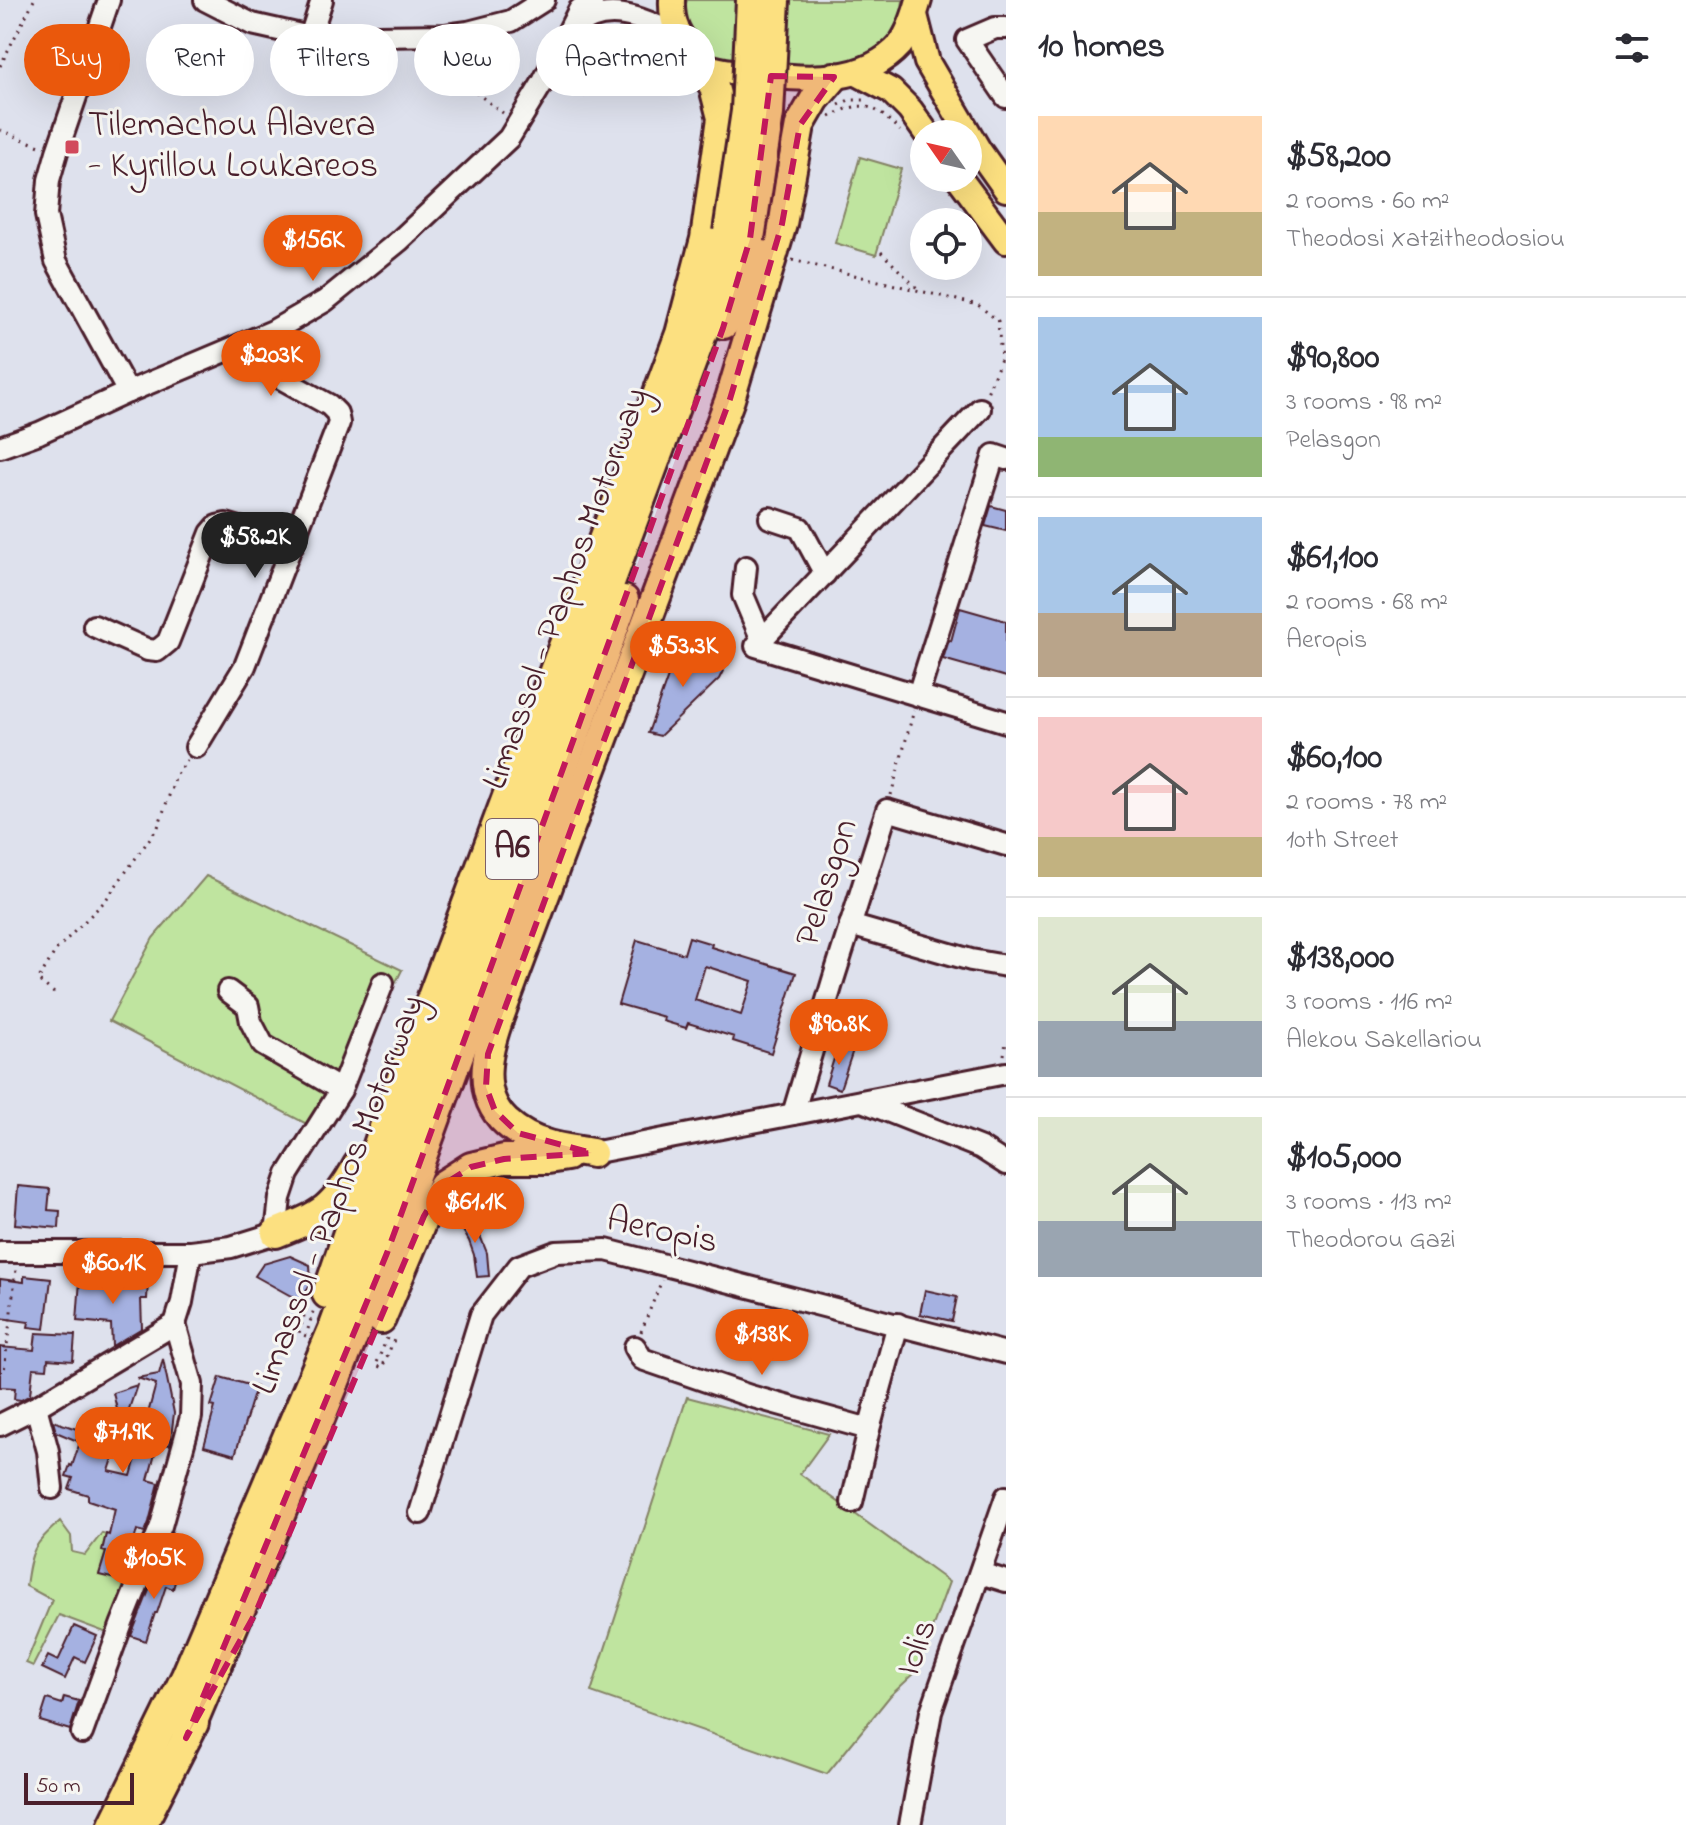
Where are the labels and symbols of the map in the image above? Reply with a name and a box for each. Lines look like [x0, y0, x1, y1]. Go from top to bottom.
place label: Tilemachou Alavera - Kyrillou Loukareos [88, 100, 378, 194]
north arrow [910, 120, 982, 192]
marker: Tilemachou Alavera - Kyrillou Loukareos [63, 138, 81, 156]
pin: $156K [257, 215, 369, 283]
pin: $203K [215, 330, 327, 398]
street label: Limassol - Paphos Motorway [470, 381, 664, 797]
pin: $58.2K [190, 512, 320, 580]
pin: $53.3K [618, 621, 748, 689]
street label: Pelasgon [783, 812, 873, 954]
road number: A6 [486, 819, 538, 879]
street label: Limassol - Paphos Motorway [239, 987, 441, 1403]
pin: $90.8K [774, 999, 904, 1067]
pin: $61.1K [410, 1177, 540, 1245]
street label: Aeropis [601, 1194, 723, 1270]
pin: $60.1K [48, 1238, 178, 1306]
pin: $138K [706, 1309, 818, 1377]
pin: $71.9K [58, 1407, 188, 1475]
pin: $105K [98, 1533, 210, 1601]
street label: Iolis [883, 1612, 953, 1684]
scale bar [24, 1769, 134, 1805]

